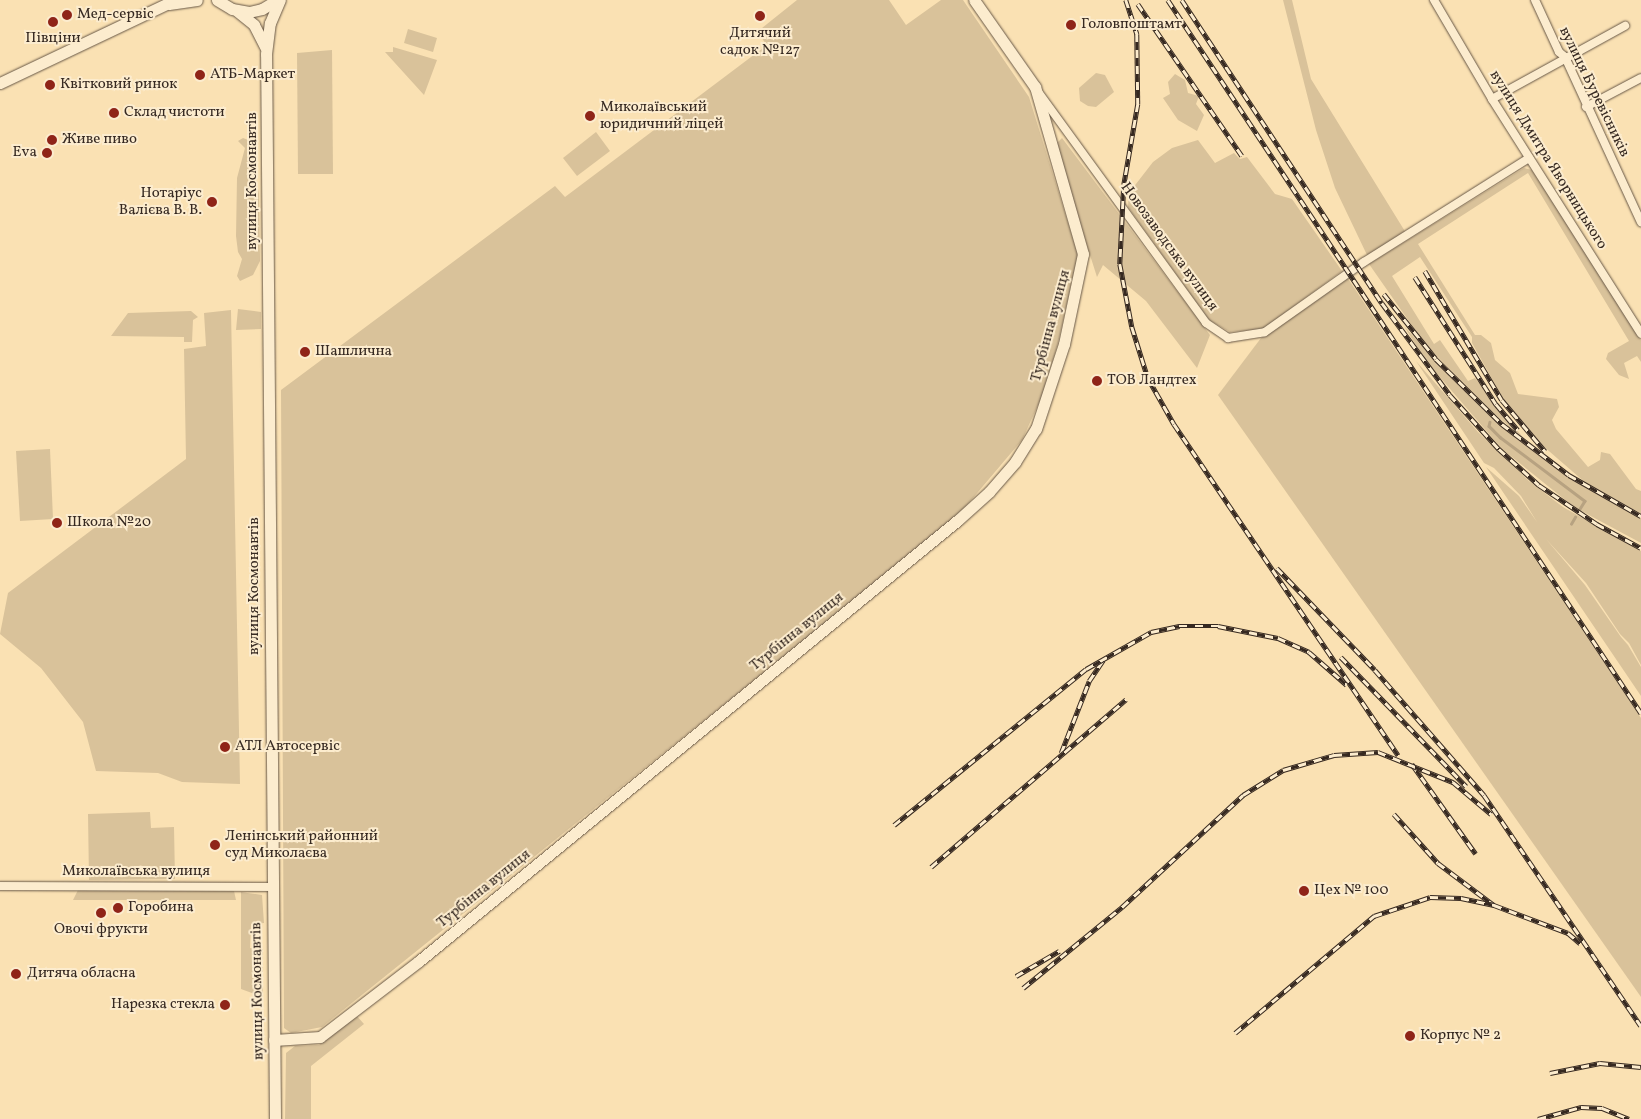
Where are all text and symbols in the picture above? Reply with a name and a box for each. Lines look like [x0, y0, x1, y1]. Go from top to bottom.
place label: Мед-сервіс [77, 6, 154, 24]
marker: Мед-сервіс [61, 9, 73, 21]
marker: Дитячий садок №127 [754, 10, 766, 22]
marker: Півціни [47, 16, 59, 28]
place label: Головпоштамт [1081, 16, 1182, 34]
marker: Головпоштамт [1065, 19, 1077, 31]
place label: Дитячий садок №127 [720, 24, 800, 59]
street label: вулиця Буревісників [1555, 24, 1633, 160]
place label: Півціни [25, 30, 81, 48]
place label: АТБ-Маркет [210, 66, 295, 84]
street label: вулиця Дмитра Яворницького [1485, 67, 1611, 253]
marker: АТБ-Маркет [194, 69, 206, 81]
place label: Квітковий ринок [60, 76, 177, 94]
marker: Квітковий ринок [44, 79, 56, 91]
place label: Миколаївський юридичний ліцей [600, 98, 723, 133]
place label: Склад чистоти [124, 104, 225, 122]
marker: Склад чистоти [108, 107, 120, 119]
marker: Миколаївський юридичний ліцей [584, 110, 596, 122]
street label: вулиця Космонавтів [244, 112, 262, 250]
place label: Живе пиво [62, 131, 137, 149]
marker: Живе пиво [46, 134, 58, 146]
place label: Eva [13, 144, 37, 162]
marker: Eva [41, 147, 53, 159]
street label: Новозаводська вулиця [1116, 179, 1222, 315]
place label: Нотаріус Валієва В. В. [119, 184, 202, 219]
marker: Нотаріус Валієва В. В. [206, 196, 218, 208]
street label: Турбінна вулиця [1027, 268, 1075, 384]
place label: Шашлична [315, 343, 392, 361]
marker: Шашлична [299, 346, 311, 358]
place label: ТОВ Ландтех [1107, 372, 1197, 390]
marker: ТОВ Ландтех [1091, 375, 1103, 387]
place label: Школа №20 [67, 514, 151, 532]
marker: Школа №20 [51, 517, 63, 529]
street label: вулиця Космонавтів [246, 517, 264, 655]
street label: Турбінна вулиця [747, 589, 847, 675]
place label: АТЛ Автосервіс [235, 738, 340, 756]
marker: АТЛ Автосервіс [219, 741, 231, 753]
place label: Ленінський районний суд Миколаєва [225, 827, 378, 862]
marker: Ленінський районний суд Миколаєва [209, 839, 221, 851]
street label: Турбінна вулиця [434, 846, 534, 932]
street label: Миколаївська вулиця [62, 863, 210, 881]
place label: Цех № 100 [1314, 882, 1388, 900]
marker: Цех № 100 [1298, 885, 1310, 897]
place label: Горобина [128, 899, 194, 917]
marker: Горобина [112, 902, 124, 914]
marker: Овочі фрукти [95, 907, 107, 919]
place label: Овочі фрукти [54, 921, 148, 939]
street label: вулиця Космонавтів [248, 922, 268, 1060]
place label: Дитяча обласна [27, 965, 136, 983]
marker: Дитяча обласна [9, 967, 23, 981]
place label: Нарезка стекла [111, 996, 215, 1014]
marker: Нарезка стекла [219, 999, 231, 1011]
place label: Корпус № 2 [1420, 1027, 1501, 1045]
marker: Корпус № 2 [1404, 1030, 1416, 1042]

